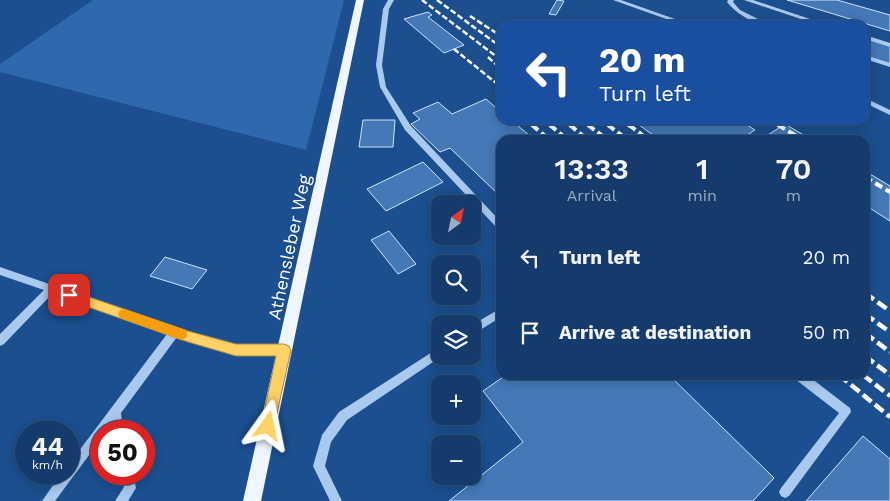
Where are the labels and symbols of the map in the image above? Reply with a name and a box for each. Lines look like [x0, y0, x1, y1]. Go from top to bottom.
street label: Athensleber Weg [263, 172, 315, 321]
north arrow [431, 195, 481, 245]
pin [48, 274, 90, 316]
position arrow [241, 399, 293, 451]
speed limit sign: 50 [90, 420, 155, 485]

